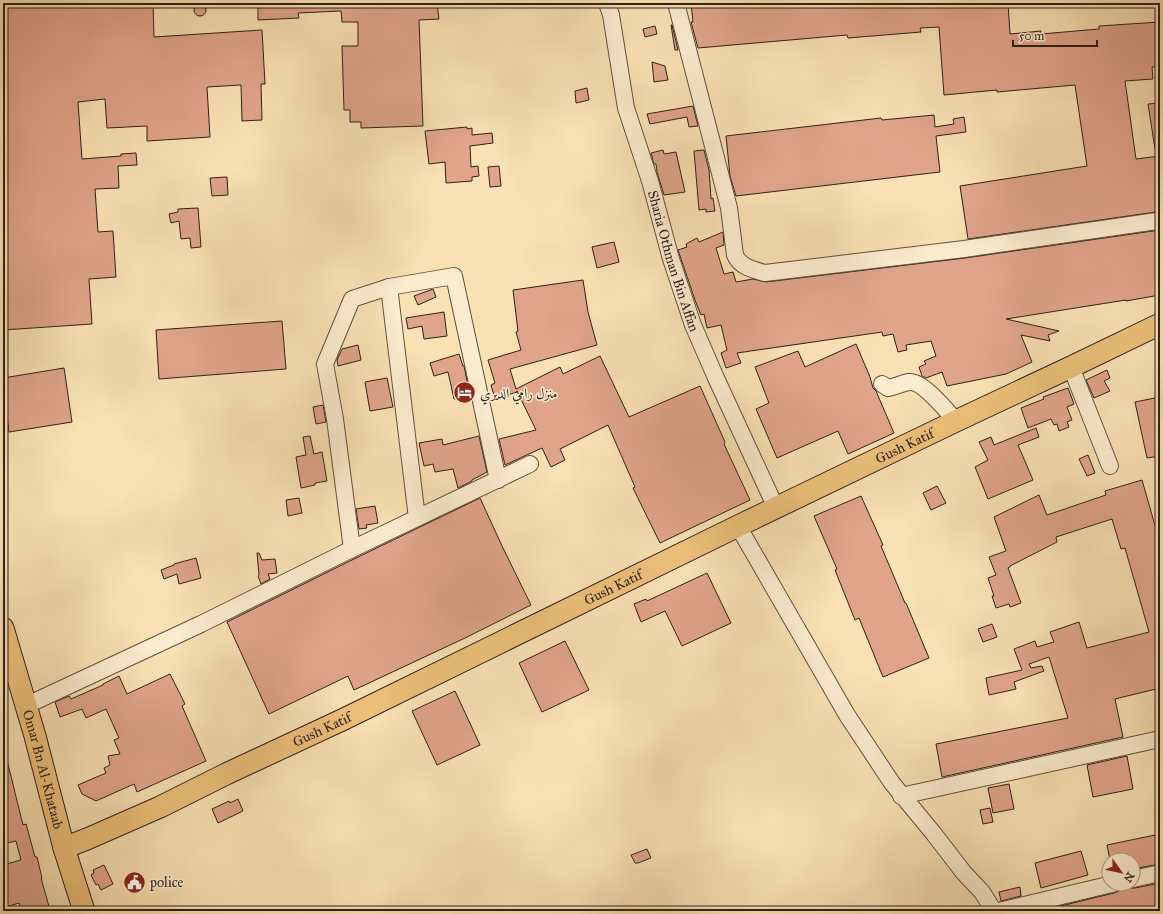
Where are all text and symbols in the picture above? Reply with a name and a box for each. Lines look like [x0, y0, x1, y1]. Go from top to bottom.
scale bar [1013, 22, 1097, 48]
text: 50 m [1019, 29, 1044, 43]
street label: Sharia Othman Bin Affan [644, 189, 703, 335]
hotel icon: منزل رامي الديري [451, 380, 477, 406]
place label: منزل رامي الديري [480, 385, 558, 405]
street label: Gush Katif [873, 424, 939, 468]
street label: Gush Katif [581, 565, 647, 609]
street label: Omar Bn Al-Khataab [19, 708, 67, 831]
street label: Gush Katif [290, 708, 356, 751]
north arrow [1101, 852, 1141, 892]
public building icon: police [121, 869, 147, 895]
text: N [1121, 870, 1137, 885]
place label: police [149, 874, 184, 891]

